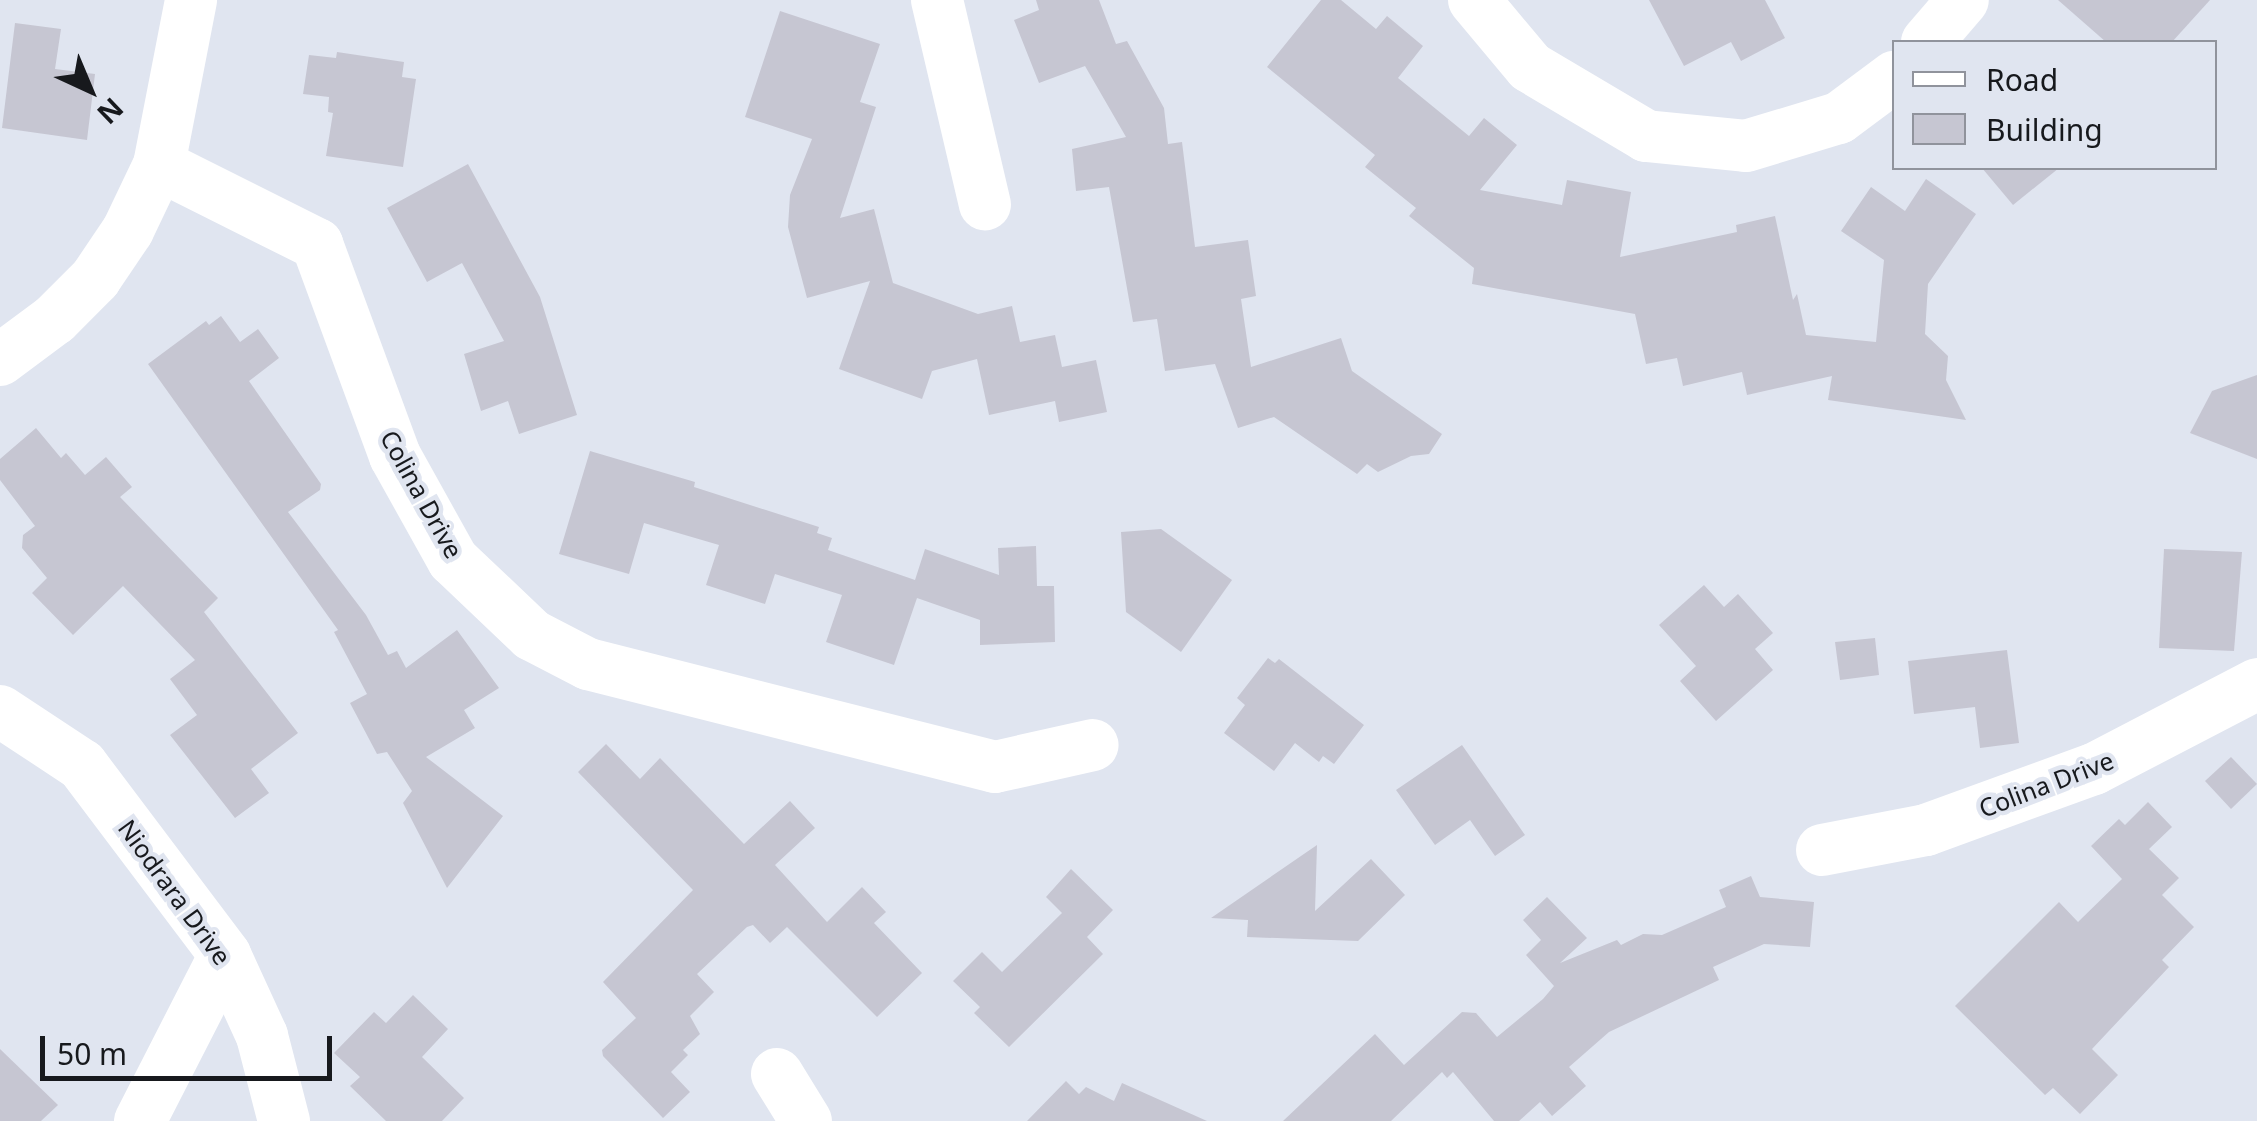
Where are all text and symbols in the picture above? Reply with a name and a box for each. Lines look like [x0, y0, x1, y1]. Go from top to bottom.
north arrow [40, 40, 140, 140]
legend [1892, 40, 2217, 170]
text: Road [1986, 59, 2058, 100]
text: N [89, 90, 132, 133]
text: Building [1986, 109, 2103, 150]
street label: Colina Drive [375, 425, 469, 563]
street label: Colina Drive [1975, 745, 2117, 823]
street label: Niodrara Drive [112, 814, 238, 970]
scale bar [45, 1016, 338, 1078]
text: 50 m [57, 1033, 127, 1074]

